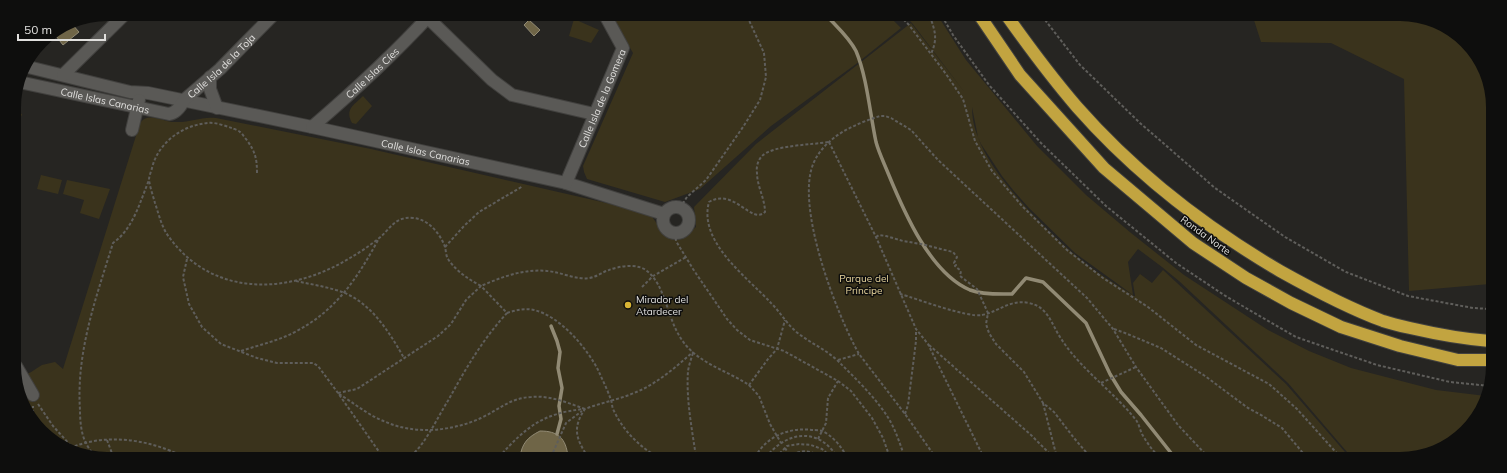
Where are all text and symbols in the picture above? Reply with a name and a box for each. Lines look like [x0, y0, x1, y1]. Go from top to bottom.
scale bar [18, 16, 105, 42]
text: 50 m [24, 22, 52, 37]
street label: Calle Isla de la Toja [185, 31, 258, 101]
street label: Calle Islas Cíes [343, 45, 402, 101]
street label: Calle Isla de la Gomera [576, 47, 629, 150]
street label: Calle Islas Canarias [59, 85, 151, 117]
street label: Calle Islas Canarias [380, 136, 471, 169]
street label: Ronda Norte [1178, 213, 1233, 258]
park label: Parque del Príncipe [839, 272, 889, 297]
place label: Mirador del Atardecer [636, 293, 688, 318]
marker: Mirador del Atardecer [623, 300, 633, 310]

